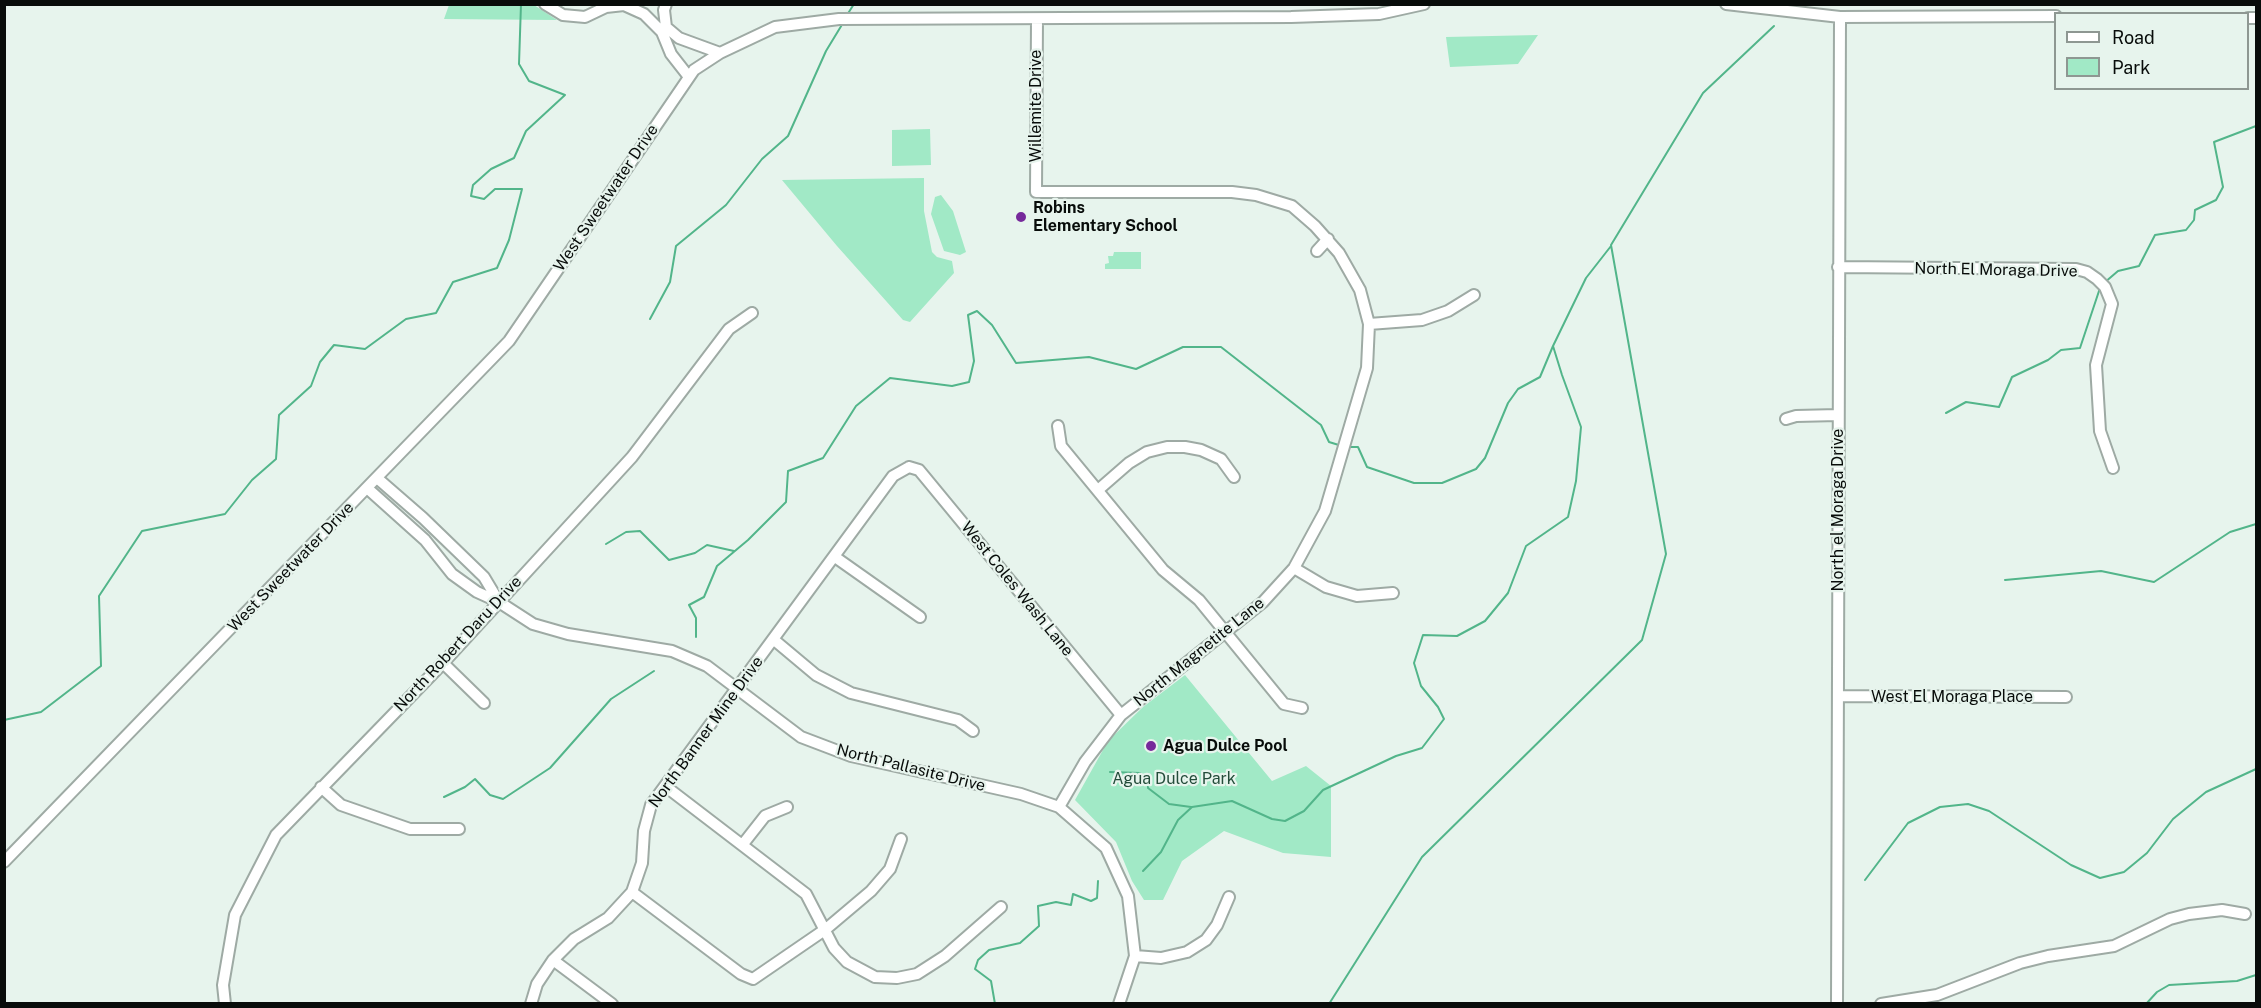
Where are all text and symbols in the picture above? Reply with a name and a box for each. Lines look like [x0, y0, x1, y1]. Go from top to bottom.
legend [2054, 12, 2249, 90]
text: Road [2112, 27, 2155, 48]
street label: Willemite Drive [1026, 50, 1046, 162]
text: Park [2112, 57, 2150, 78]
street label: West Sweetwater Drive [550, 121, 662, 275]
place label: Robins Elementary School [1033, 198, 1178, 236]
marker: Robins Elementary School [1014, 210, 1028, 224]
street label: North El Moraga Drive [1914, 259, 2078, 281]
street label: North el Moraga Drive [1828, 429, 1848, 591]
street label: West Sweetwater Drive [224, 498, 358, 636]
street label: West Coles Wash Lane [957, 518, 1077, 660]
street label: North Robert Daru Drive [390, 572, 526, 716]
street label: North Magnetite Lane [1130, 593, 1268, 711]
street label: North Banner Mine Drive [645, 653, 767, 811]
street label: West El Moraga Place [1871, 687, 2033, 707]
place label: Agua Dulce Pool [1163, 736, 1288, 756]
marker: Agua Dulce Pool [1144, 739, 1158, 753]
street label: North Pallasite Drive [835, 740, 987, 796]
park label: Agua Dulce Park [1112, 769, 1236, 789]

